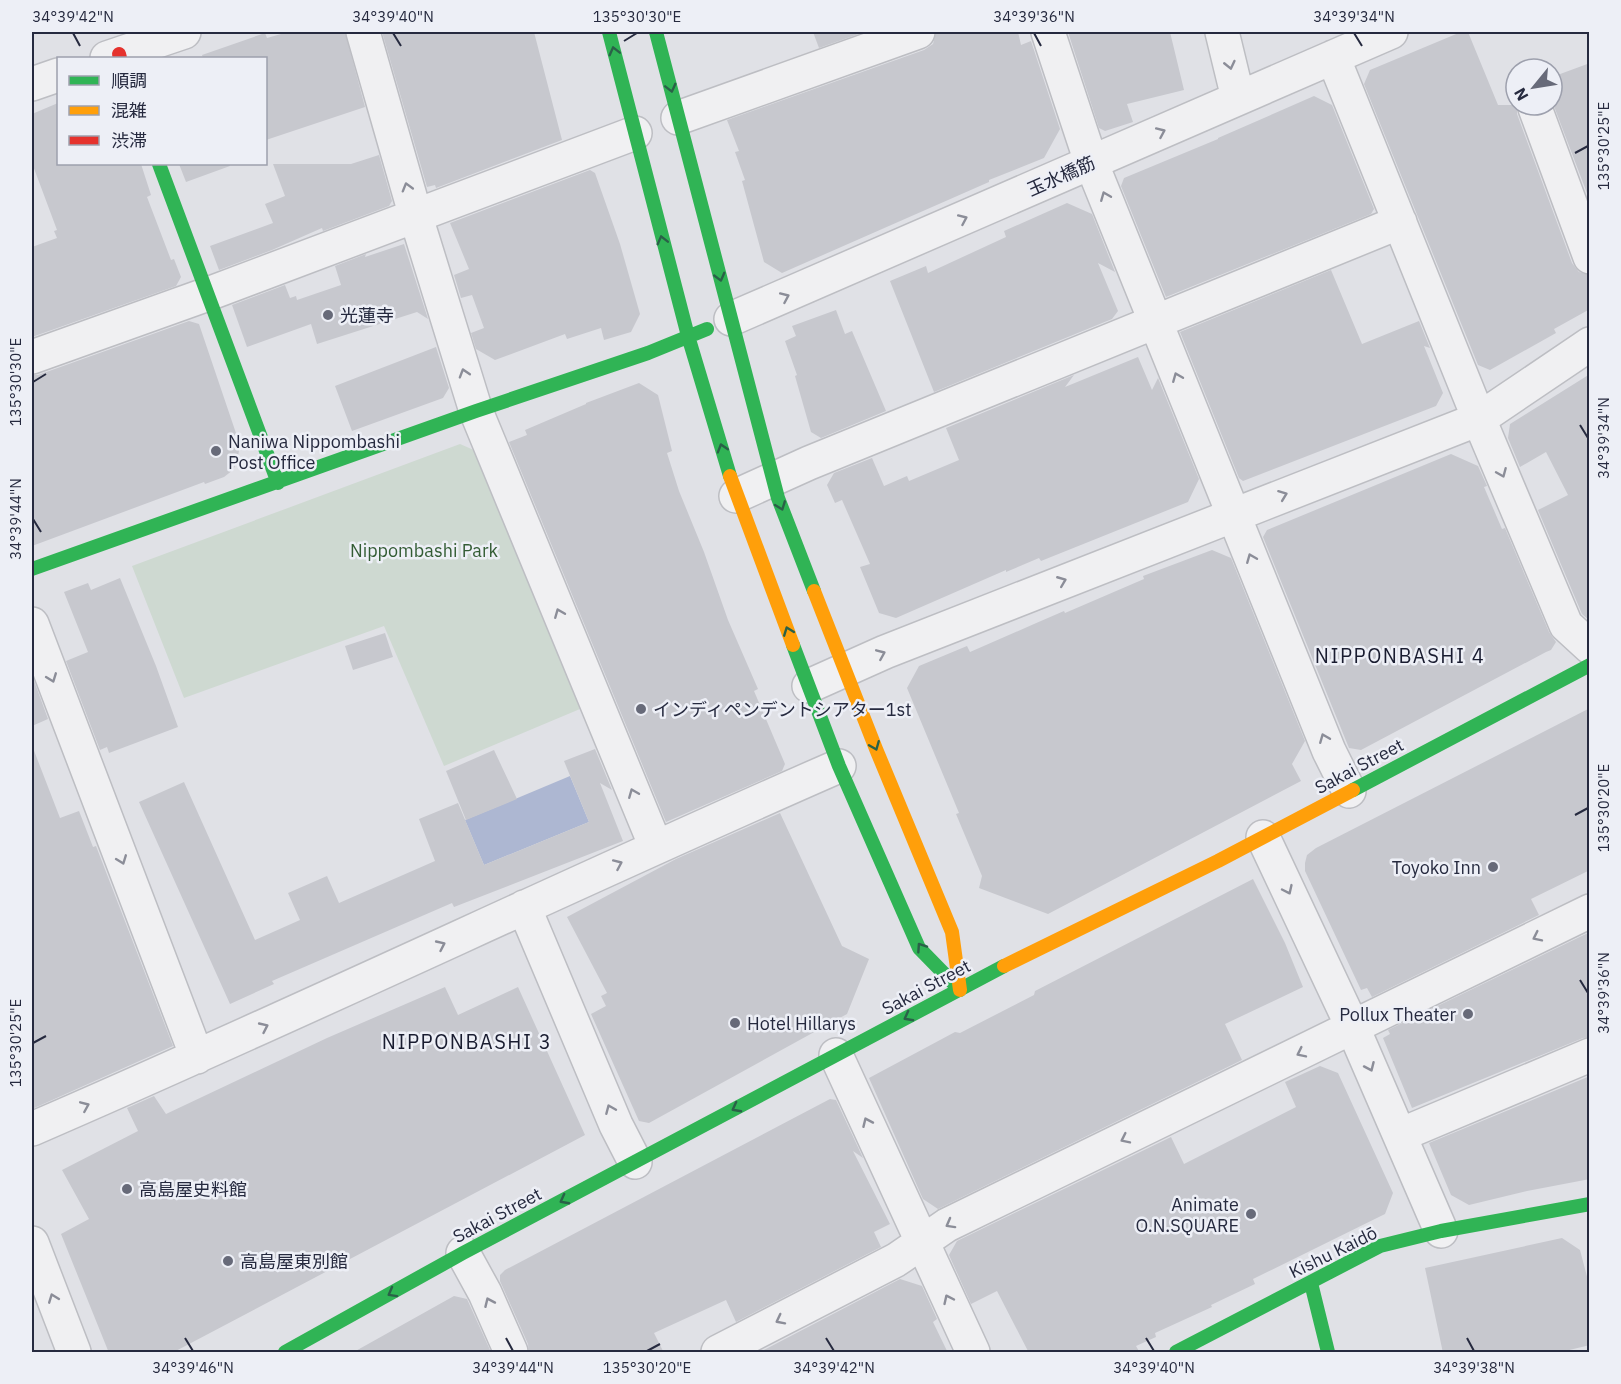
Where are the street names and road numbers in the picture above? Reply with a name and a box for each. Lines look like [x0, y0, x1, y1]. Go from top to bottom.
street label: 玉水橋筋 [1023, 151, 1099, 201]
street label: Sakai Street [1311, 733, 1407, 799]
street label: Sakai Street [878, 954, 974, 1020]
street label: Sakai Street [449, 1182, 545, 1248]
street label: Kishu Kaidō [1285, 1221, 1381, 1283]

